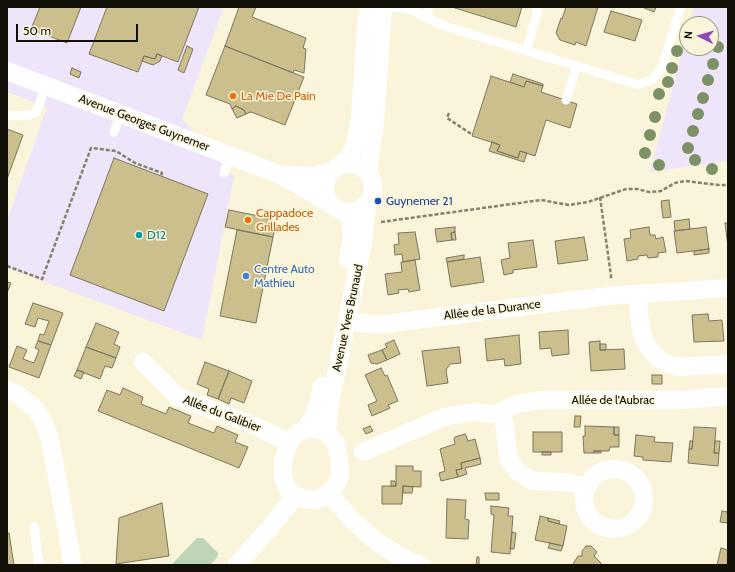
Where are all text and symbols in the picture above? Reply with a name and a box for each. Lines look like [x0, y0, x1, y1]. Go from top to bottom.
scale bar [18, 16, 140, 42]
north arrow [679, 16, 719, 56]
text: 50 m [23, 23, 51, 38]
text: N [681, 31, 695, 40]
place label: La Mie De Pain [241, 89, 316, 103]
street label: Avenue Georges Guynemer [77, 91, 211, 155]
marker: La Mie De Pain [228, 91, 238, 101]
place label: Guynemer 21 [386, 194, 453, 208]
marker: Guynemer 21 [373, 196, 383, 206]
place label: Cappadoce Grillades [256, 206, 313, 234]
marker: Cappadoce Grillades [243, 215, 253, 225]
place label: D12 [147, 228, 166, 242]
marker: D12 [134, 230, 144, 240]
place label: Centre Auto Mathieu [254, 262, 315, 290]
street label: Avenue Yves Brunaud [330, 263, 366, 373]
marker: Centre Auto Mathieu [241, 271, 251, 281]
street label: Allée de la Durance [443, 297, 541, 323]
street label: Allée du Galibier [181, 393, 263, 435]
street label: Allée de l'Aubrac [572, 393, 654, 407]

